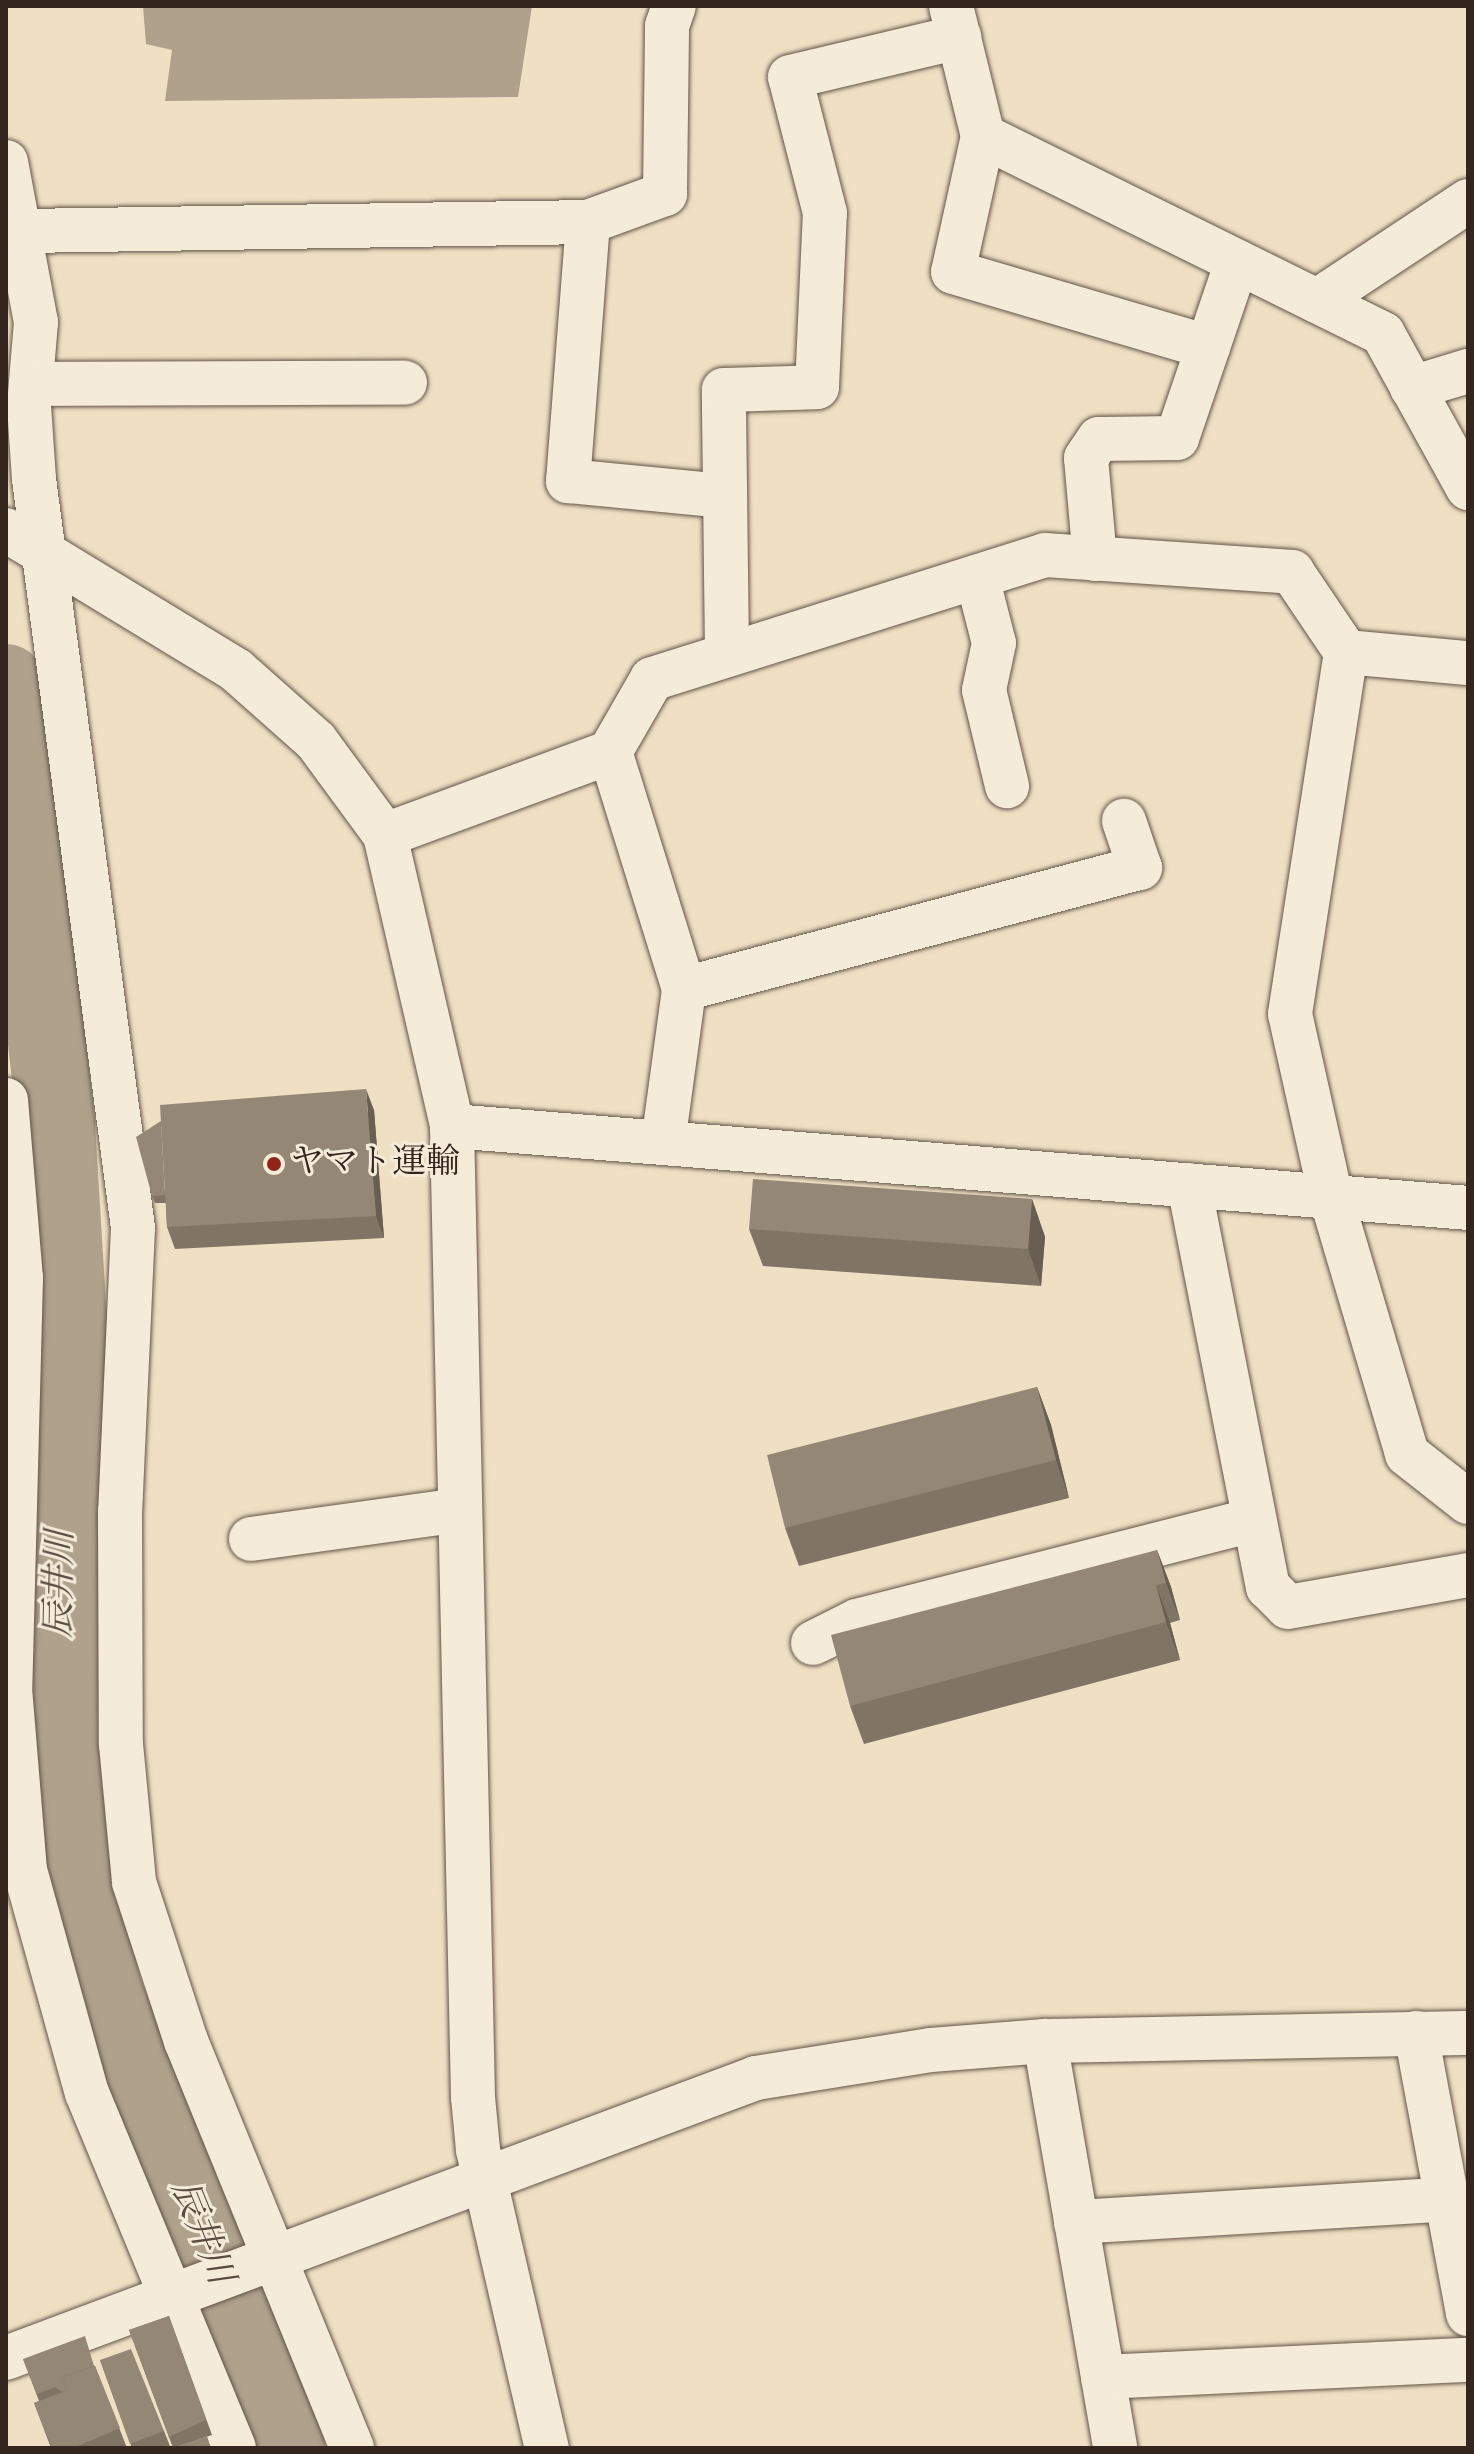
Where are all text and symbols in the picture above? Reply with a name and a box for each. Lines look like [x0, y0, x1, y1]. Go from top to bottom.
place label: ヤマト運輸 [290, 1144, 460, 1184]
marker: ヤマト運輸 [265, 1155, 283, 1173]
water label: 辰井川 [39, 1530, 85, 1638]
water label: 辰井川 [160, 2175, 240, 2291]

